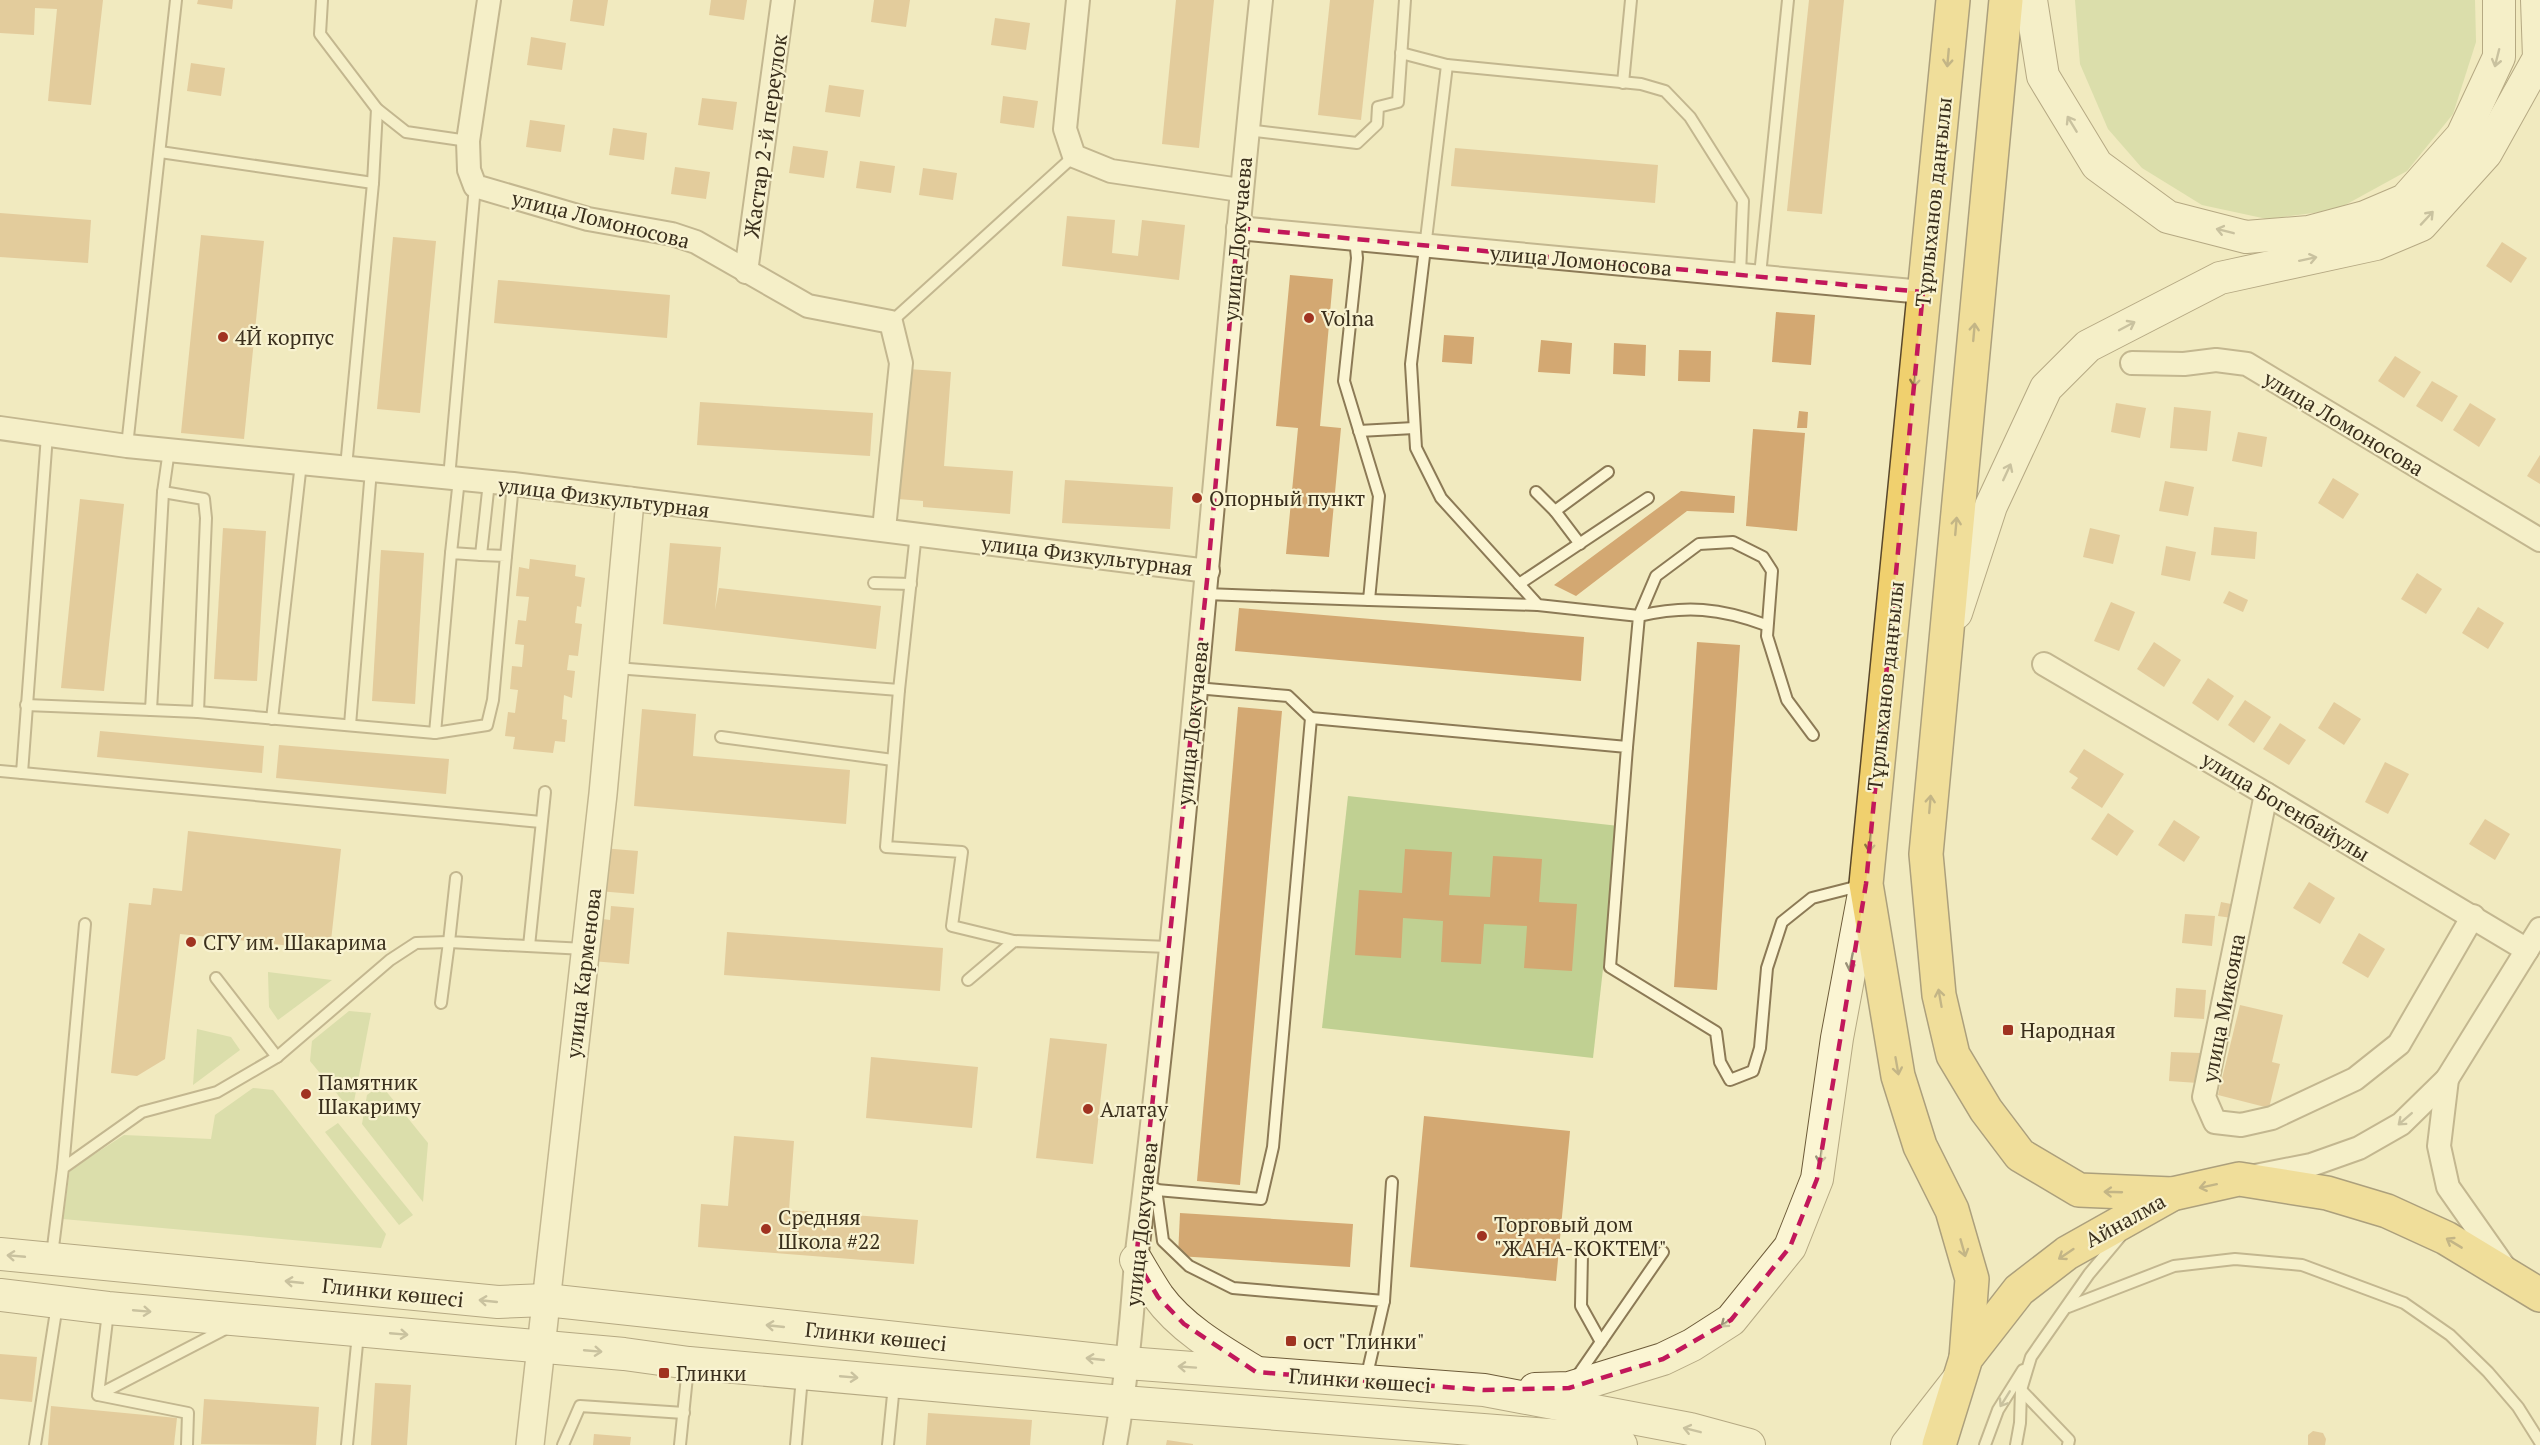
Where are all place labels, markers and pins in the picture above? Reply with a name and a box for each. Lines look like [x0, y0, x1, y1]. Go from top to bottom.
place label: Volna [1321, 304, 1375, 332]
marker: Volna [1302, 311, 1316, 325]
place label: 4Й корпус [235, 323, 334, 351]
marker: 4Й корпус [216, 330, 230, 344]
place label: Опорный пункт [1209, 484, 1365, 512]
marker: Опорный пункт [1190, 491, 1204, 505]
place label: СГУ им. Шакарима [203, 928, 387, 956]
marker: СГУ им. Шакарима [184, 935, 198, 949]
place label: Народная [2020, 1016, 2116, 1044]
marker: Народная [2001, 1023, 2015, 1037]
place label: Памятник Шакариму [318, 1068, 421, 1120]
marker: Памятник Шакариму [299, 1087, 313, 1101]
place label: Алатау [1100, 1095, 1168, 1123]
marker: Алатау [1081, 1102, 1095, 1116]
place label: Средняя Школа #22 [778, 1203, 880, 1255]
place label: Торговый дом "ЖАНА-КОКТЕМ" [1494, 1210, 1667, 1262]
marker: Средняя Школа #22 [759, 1222, 773, 1236]
marker: Торговый дом "ЖАНА-КОКТЕМ" [1475, 1229, 1489, 1243]
place label: ост "Глинки" [1303, 1327, 1425, 1355]
marker: ост "Глинки" [1284, 1334, 1298, 1348]
place label: Глинки [676, 1359, 747, 1387]
marker: Глинки [657, 1366, 671, 1380]

